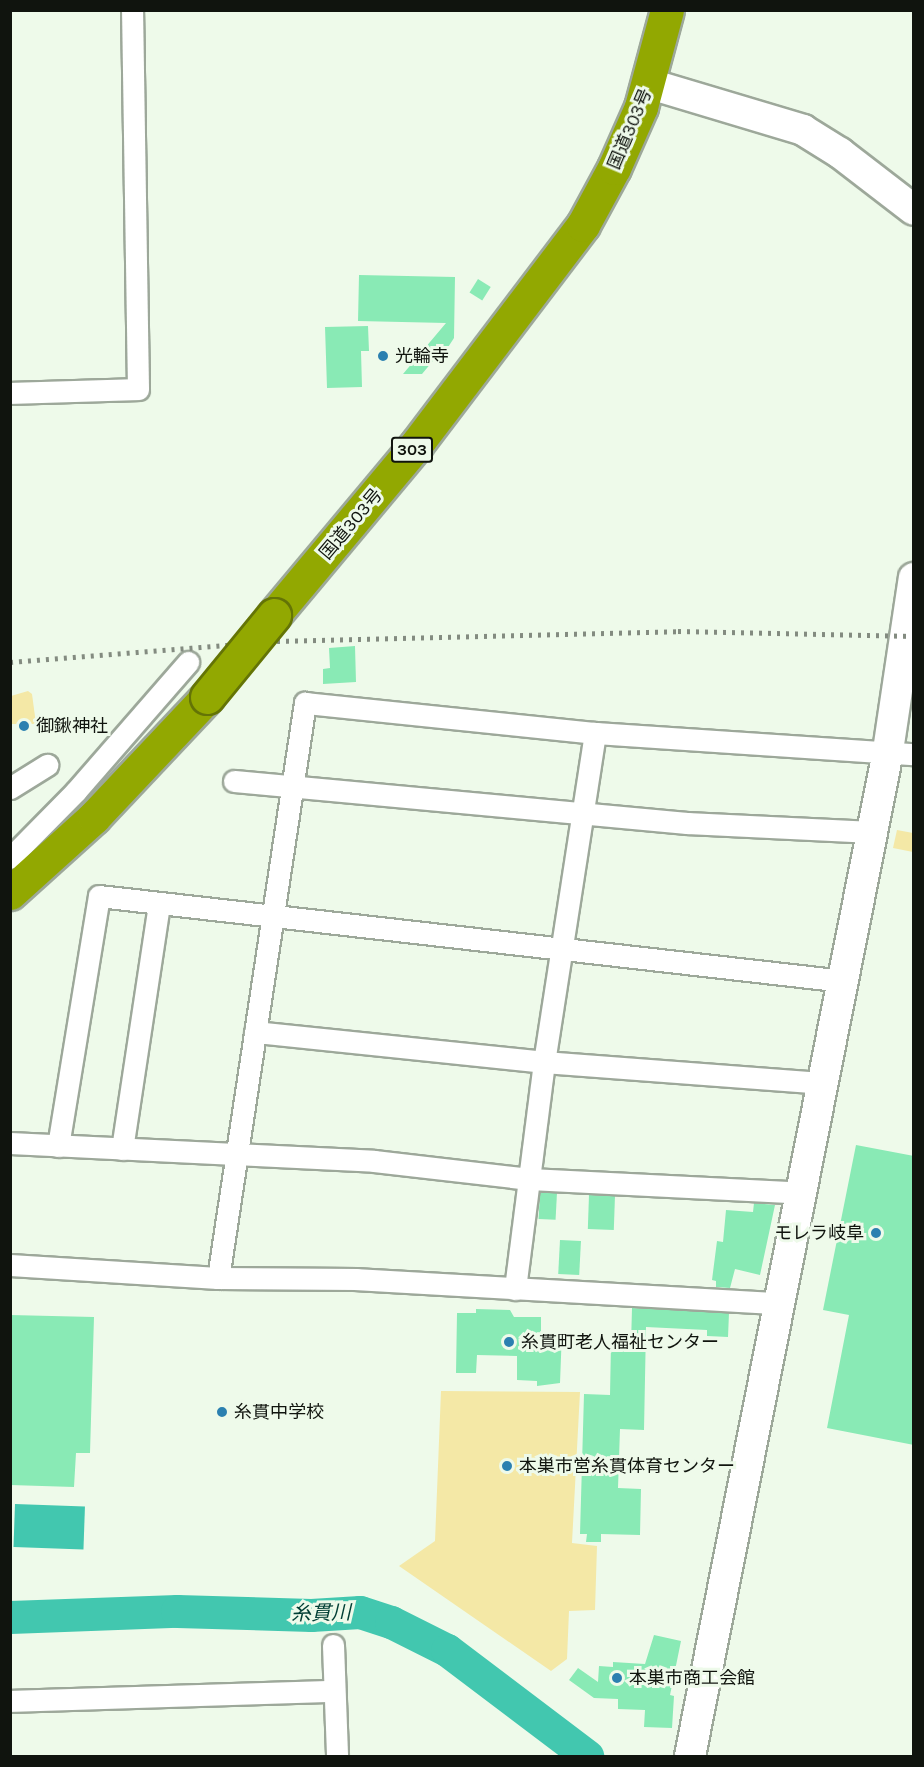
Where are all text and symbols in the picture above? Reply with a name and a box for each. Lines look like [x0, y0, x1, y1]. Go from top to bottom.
street label: 国道303号 [603, 85, 657, 173]
place label: 光輪寺 [395, 345, 449, 367]
marker: 光輪寺 [376, 349, 390, 363]
road number: 303 [390, 437, 434, 463]
street label: 国道303号 [315, 484, 387, 564]
place label: 御鍬神社 [36, 715, 108, 737]
marker: 御鍬神社 [17, 719, 31, 733]
place label: モレラ岐阜 [774, 1222, 864, 1244]
marker: モレラ岐阜 [869, 1226, 883, 1240]
place label: 糸貫町老人福祉センター [521, 1331, 719, 1353]
marker: 糸貫町老人福祉センター [502, 1335, 516, 1349]
place label: 糸貫中学校 [234, 1401, 324, 1423]
marker: 糸貫中学校 [215, 1405, 229, 1419]
place label: 本巣市営糸貫体育センター [519, 1455, 735, 1477]
marker: 本巣市営糸貫体育センター [500, 1459, 514, 1473]
water label: 糸貫川 [291, 1600, 351, 1626]
place label: 本巣市商工会館 [629, 1667, 755, 1689]
marker: 本巣市商工会館 [610, 1671, 624, 1685]

